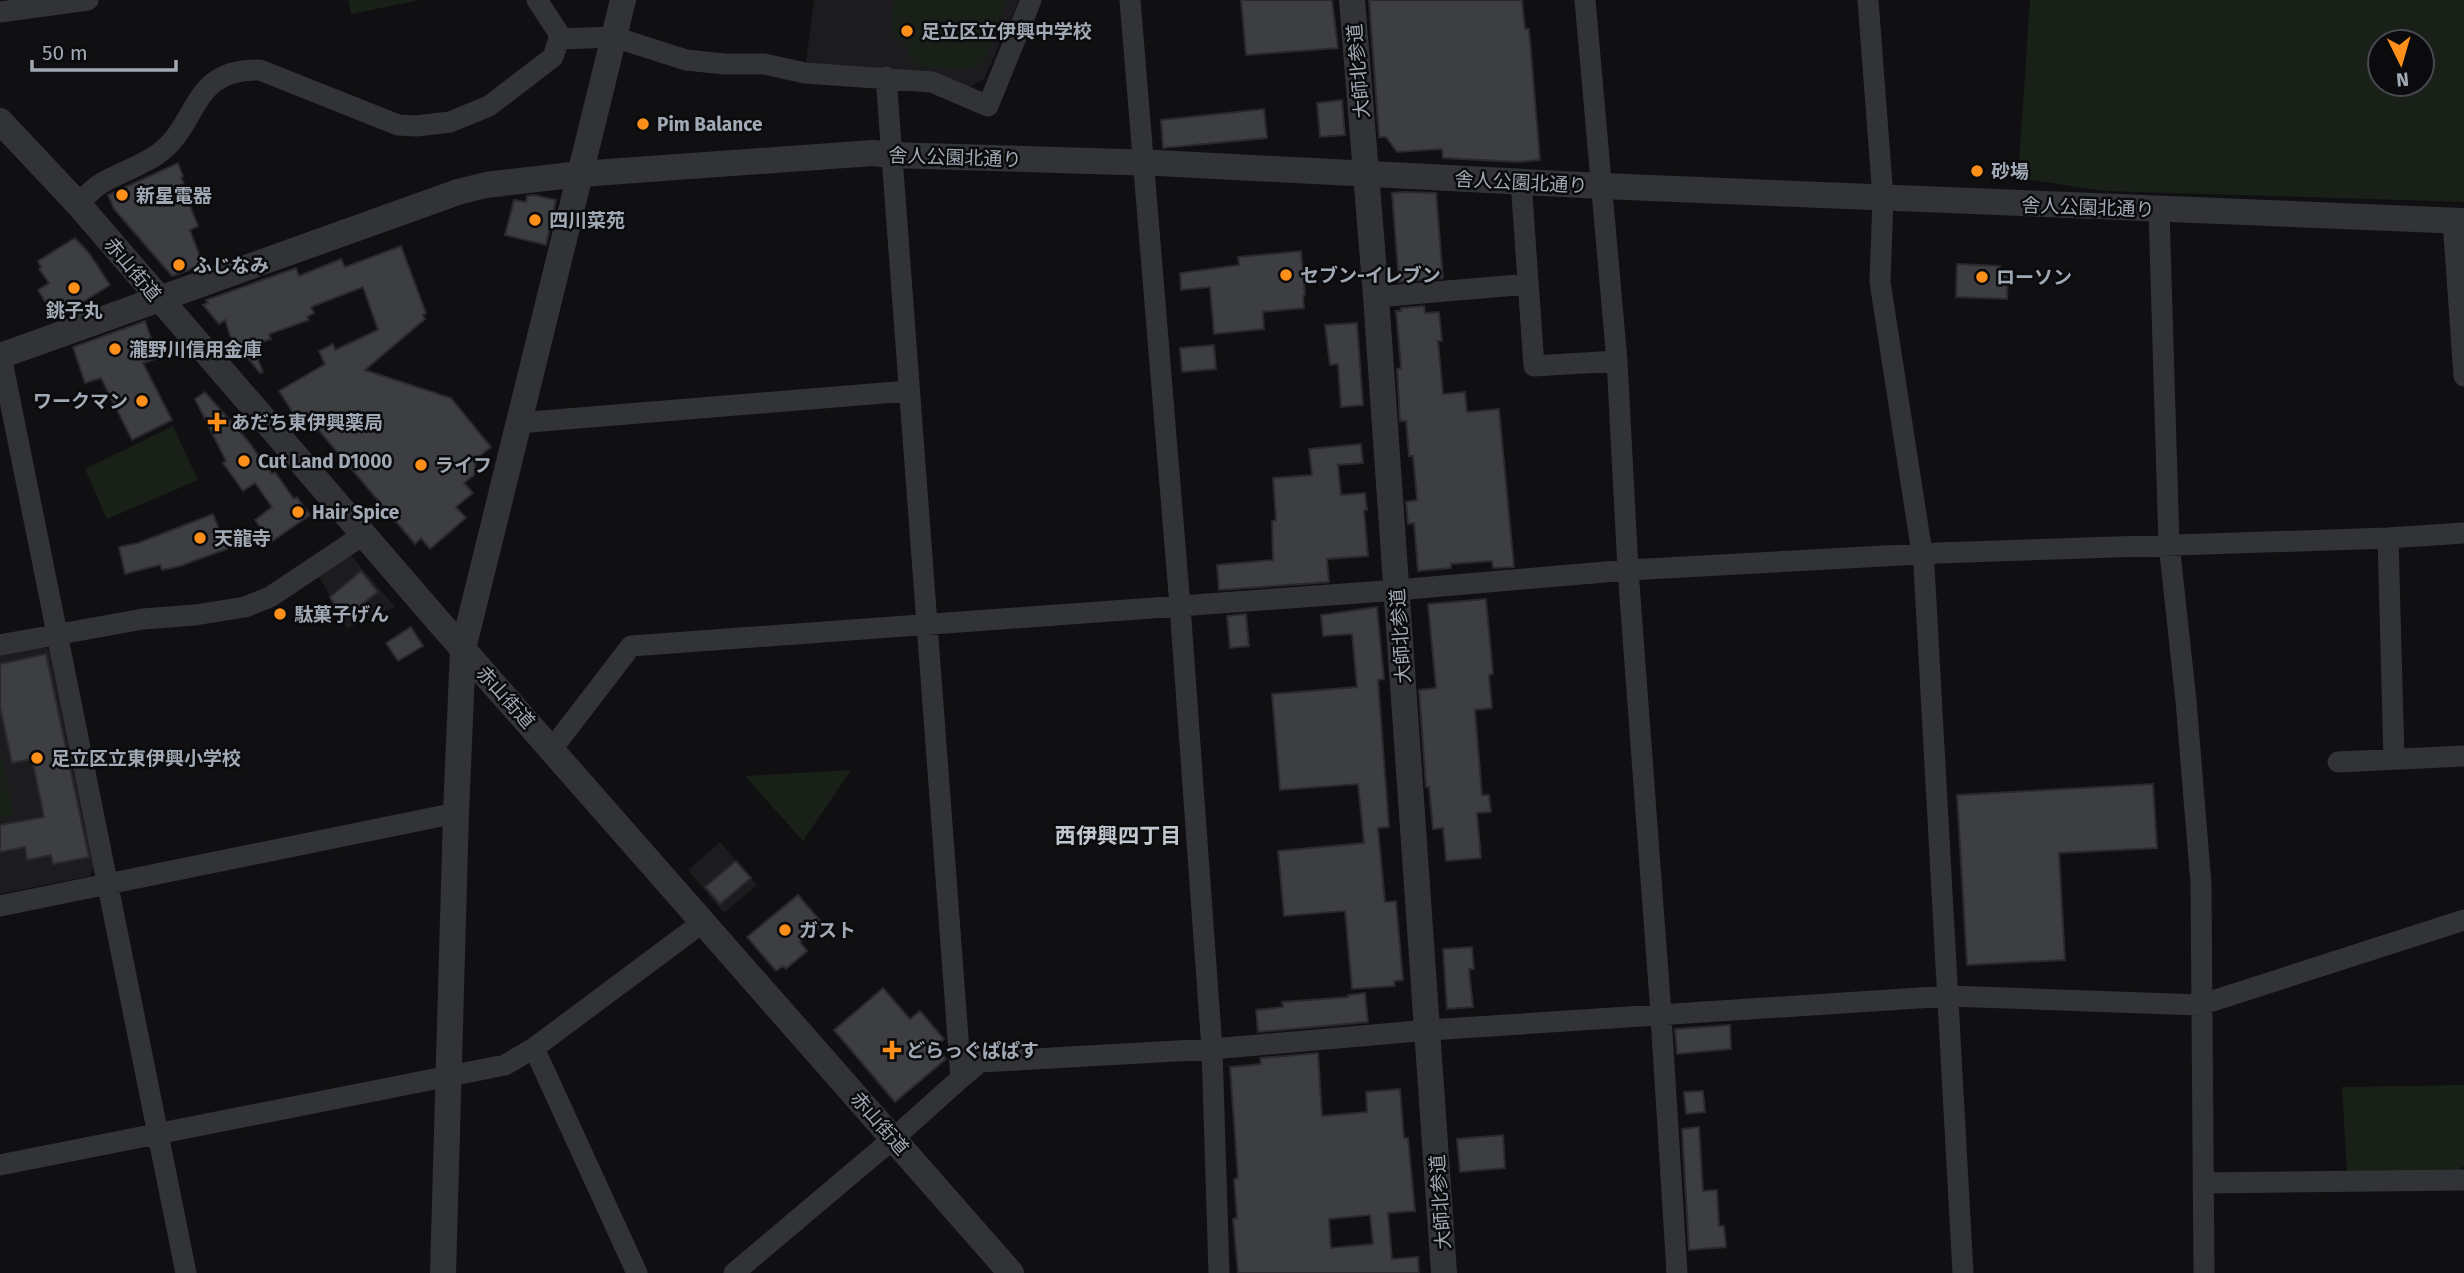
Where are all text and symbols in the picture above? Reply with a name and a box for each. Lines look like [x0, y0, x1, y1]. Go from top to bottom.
place label: 足立区立伊興中学校 [921, 20, 1092, 43]
marker: 足立区立伊興中学校 [899, 23, 915, 39]
street label: 大師北参道 [1343, 23, 1374, 119]
scale bar [32, 28, 175, 72]
north arrow [2366, 28, 2436, 98]
text: 50 m [42, 40, 88, 66]
text: N [2395, 67, 2410, 91]
place label: Pim Balance [657, 113, 762, 136]
marker: Pim Balance [635, 116, 651, 132]
street label: 舎人公園北通り [888, 144, 1022, 171]
place label: 砂場 [1991, 160, 2029, 183]
marker: 砂場 [1969, 163, 1985, 179]
street label: 舎人公園北通り [1454, 168, 1588, 197]
place label: 新星電器 [136, 184, 212, 207]
marker: 新星電器 [114, 187, 130, 203]
street label: 舎人公園北通り [2021, 194, 2155, 221]
place label: 四川菜苑 [549, 209, 625, 232]
marker: 四川菜苑 [527, 212, 543, 228]
street label: 赤山街道 [99, 233, 166, 306]
place label: ふじなみ [193, 254, 269, 277]
marker: ふじなみ [171, 257, 187, 273]
place label: セブン-イレブン [1300, 264, 1441, 287]
place label: ローソン [1996, 266, 2072, 289]
marker: セブン-イレブン [1278, 267, 1294, 283]
marker: ローソン [1974, 269, 1990, 285]
marker: 銚子丸 [66, 280, 82, 296]
place label: 銚子丸 [45, 299, 103, 322]
place label: 瀧野川信用金庫 [129, 338, 262, 361]
marker: 瀧野川信用金庫 [107, 341, 123, 357]
place label: ワークマン [33, 390, 128, 413]
marker: ワークマン [134, 393, 150, 409]
place label: あだち東伊興薬局 [231, 411, 383, 434]
marker: あだち東伊興薬局 [209, 414, 225, 430]
place label: Cut Land D1000 [258, 450, 392, 473]
marker: Cut Land D1000 [236, 453, 252, 469]
place label: ライフ [435, 454, 492, 477]
marker: ライフ [413, 457, 429, 473]
place label: Hair Spice [312, 501, 399, 524]
marker: Hair Spice [290, 504, 306, 520]
place label: 天龍寺 [214, 527, 271, 550]
marker: 天龍寺 [192, 530, 208, 546]
street label: 大師北参道 [1386, 588, 1415, 684]
place label: 駄菓子げん [294, 603, 389, 626]
marker: 駄菓子げん [272, 606, 288, 622]
street label: 赤山街道 [472, 661, 540, 733]
place label: 足立区立東伊興小学校 [51, 747, 241, 770]
marker: 足立区立東伊興小学校 [29, 750, 45, 766]
district label: 西伊興四丁目 [1055, 823, 1181, 849]
place label: ガスト [799, 919, 856, 942]
marker: ガスト [777, 922, 793, 938]
place label: どらっぐぱぱす [906, 1039, 1039, 1062]
marker: どらっぐぱぱす [884, 1042, 900, 1058]
street label: 赤山街道 [846, 1087, 913, 1160]
street label: 大師北参道 [1426, 1154, 1455, 1250]

